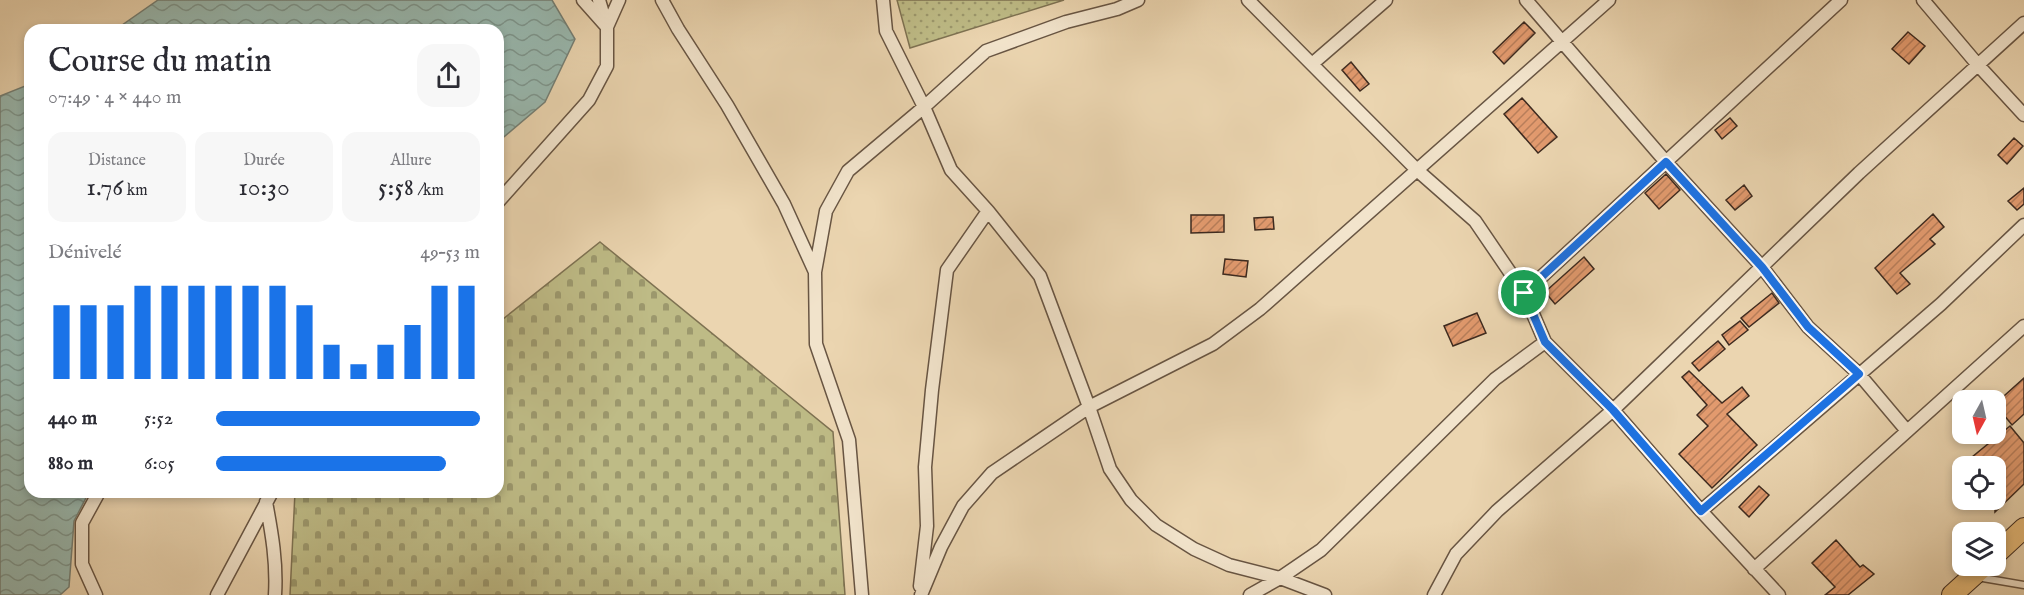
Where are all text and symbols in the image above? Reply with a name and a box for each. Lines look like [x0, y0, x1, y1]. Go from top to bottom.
text: Course du matin [48, 41, 272, 83]
button: share [417, 44, 480, 107]
text: 07:49 · 4 × 440 m [48, 85, 181, 110]
text: Distance [88, 151, 146, 171]
text: Durée [243, 151, 285, 171]
text: Allure [390, 151, 432, 171]
text: 1.76 [86, 171, 123, 204]
text: 10:30 [238, 171, 290, 204]
text: 5:58 [378, 171, 414, 204]
text: km [123, 181, 148, 201]
text: /km [414, 181, 444, 201]
text: Dénivelé [48, 240, 122, 265]
text: 49–53 m [420, 240, 480, 265]
pin [1498, 267, 1549, 318]
icon: arrive [1507, 276, 1540, 309]
north arrow [1952, 390, 2006, 444]
map controls [1952, 390, 2006, 576]
text: 440 m [48, 406, 97, 431]
text: 5:52 [144, 406, 173, 431]
text: 880 m [48, 451, 93, 476]
text: 6:05 [144, 451, 175, 476]
button: locate [1952, 456, 2006, 510]
button: layers [1952, 522, 2006, 576]

